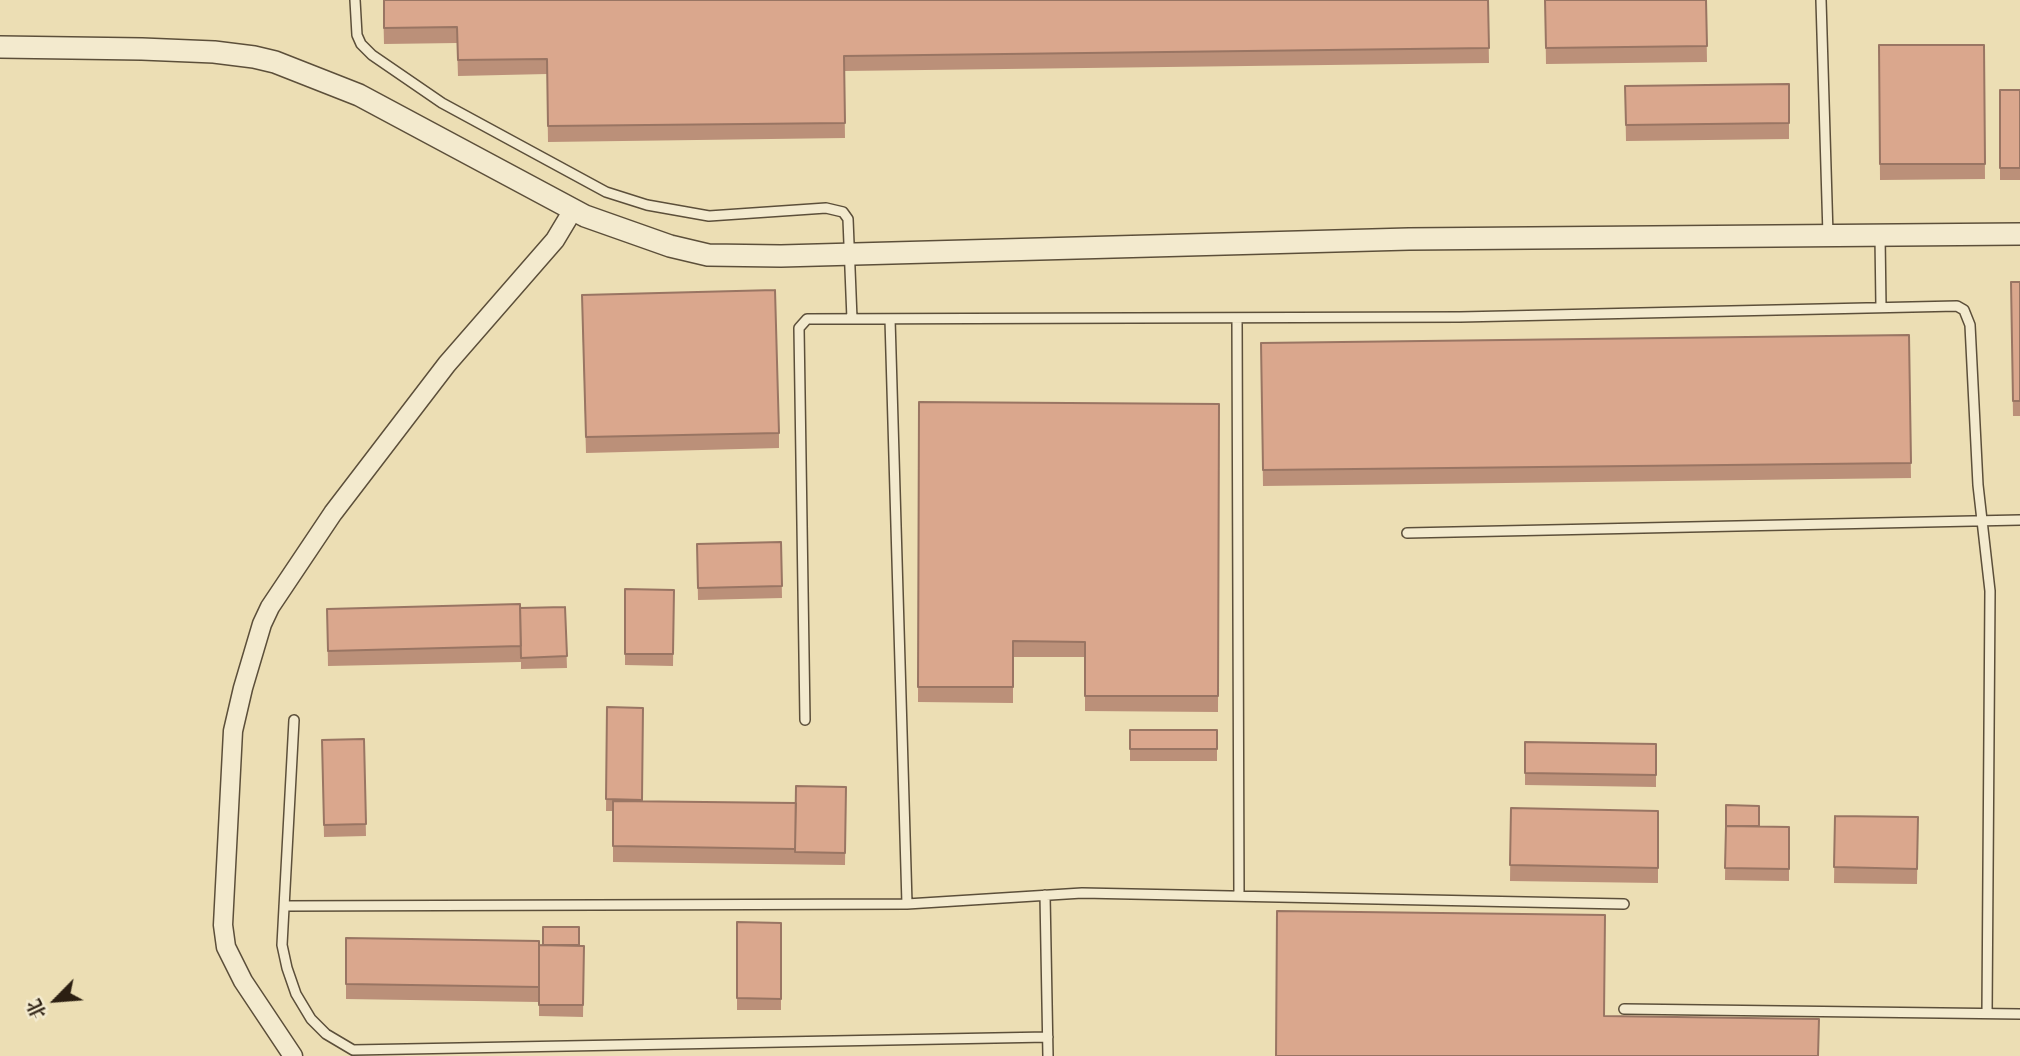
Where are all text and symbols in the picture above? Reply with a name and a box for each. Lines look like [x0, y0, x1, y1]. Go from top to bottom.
north arrow [21, 965, 91, 1035]
text: 北 [21, 995, 53, 1023]

